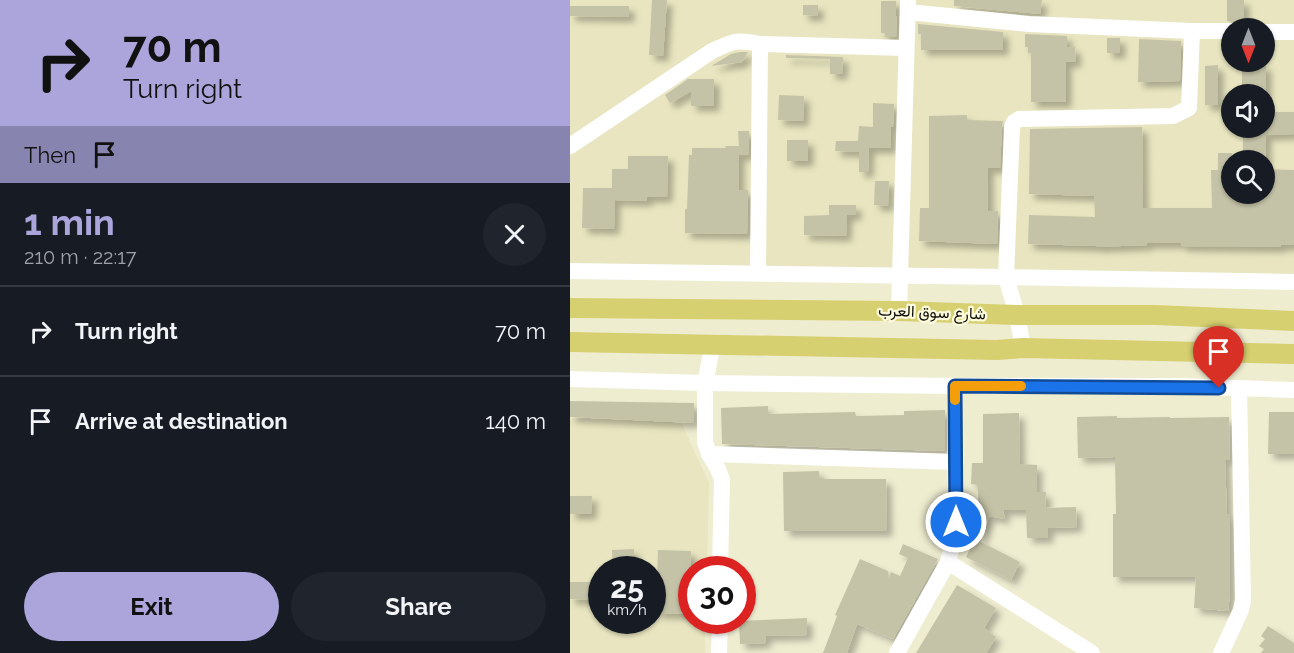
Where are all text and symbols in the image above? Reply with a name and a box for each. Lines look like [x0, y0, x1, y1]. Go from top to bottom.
north arrow [1221, 18, 1275, 72]
map controls [1221, 18, 1275, 204]
text: 70 m [123, 23, 222, 72]
icon: right [24, 24, 102, 102]
text: Turn right [123, 73, 242, 104]
button: sound [1221, 84, 1275, 138]
icon: arrive [88, 138, 121, 171]
text: Then [24, 142, 76, 168]
button: search [1221, 150, 1275, 204]
text: 1 min [24, 201, 115, 243]
button: close [483, 203, 546, 266]
text: 210 m · 22:17 [24, 245, 136, 269]
street label: شارع سوق العرب [878, 301, 986, 325]
icon: right [24, 315, 57, 348]
text: Turn right [75, 318, 178, 344]
text: 70 m [495, 318, 546, 344]
pin [1193, 326, 1244, 388]
icon: arrive [1202, 335, 1235, 368]
icon: arrive [24, 405, 57, 438]
text: Arrive at destination [75, 408, 288, 434]
text: 140 m [485, 408, 546, 434]
position arrow [924, 490, 988, 554]
speed limit sign: 30 [678, 556, 756, 634]
text: 25 [610, 570, 644, 605]
button: Exit [24, 572, 279, 641]
button: Share [291, 572, 546, 641]
text: km/h [607, 601, 647, 619]

